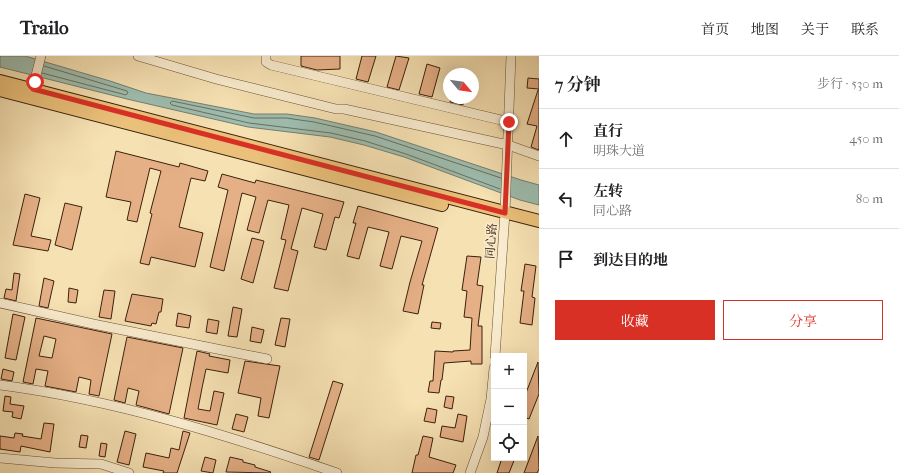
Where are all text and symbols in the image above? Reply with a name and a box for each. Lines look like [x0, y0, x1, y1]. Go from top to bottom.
text: Trailo [20, 17, 69, 39]
text: 首页 [701, 21, 729, 38]
text: 地图 [751, 21, 779, 38]
text: 关于 [801, 21, 829, 38]
text: 联系 [851, 21, 879, 38]
north arrow [443, 68, 479, 104]
route start [26, 73, 44, 91]
text: 7 分钟 [555, 74, 601, 94]
text: 步行 · 530 m [817, 76, 883, 91]
route end [500, 113, 518, 131]
text: 直行 [593, 122, 623, 140]
icon: ahead [555, 128, 577, 150]
text: 450 m [849, 131, 883, 146]
text: 明珠大道 [593, 143, 645, 158]
text: 左转 [593, 182, 623, 200]
icon: left [555, 188, 577, 210]
text: 80 m [856, 191, 883, 206]
text: 同心路 [593, 203, 632, 218]
street label: 同心路 [483, 223, 499, 259]
icon: arrive [555, 248, 577, 270]
text: 到达目的地 [593, 251, 668, 269]
button: 收藏 [555, 300, 715, 340]
button: 分享 [723, 300, 883, 340]
map controls [491, 353, 527, 461]
button: + [491, 353, 527, 389]
button: − [491, 389, 527, 425]
button: locate [491, 425, 527, 461]

